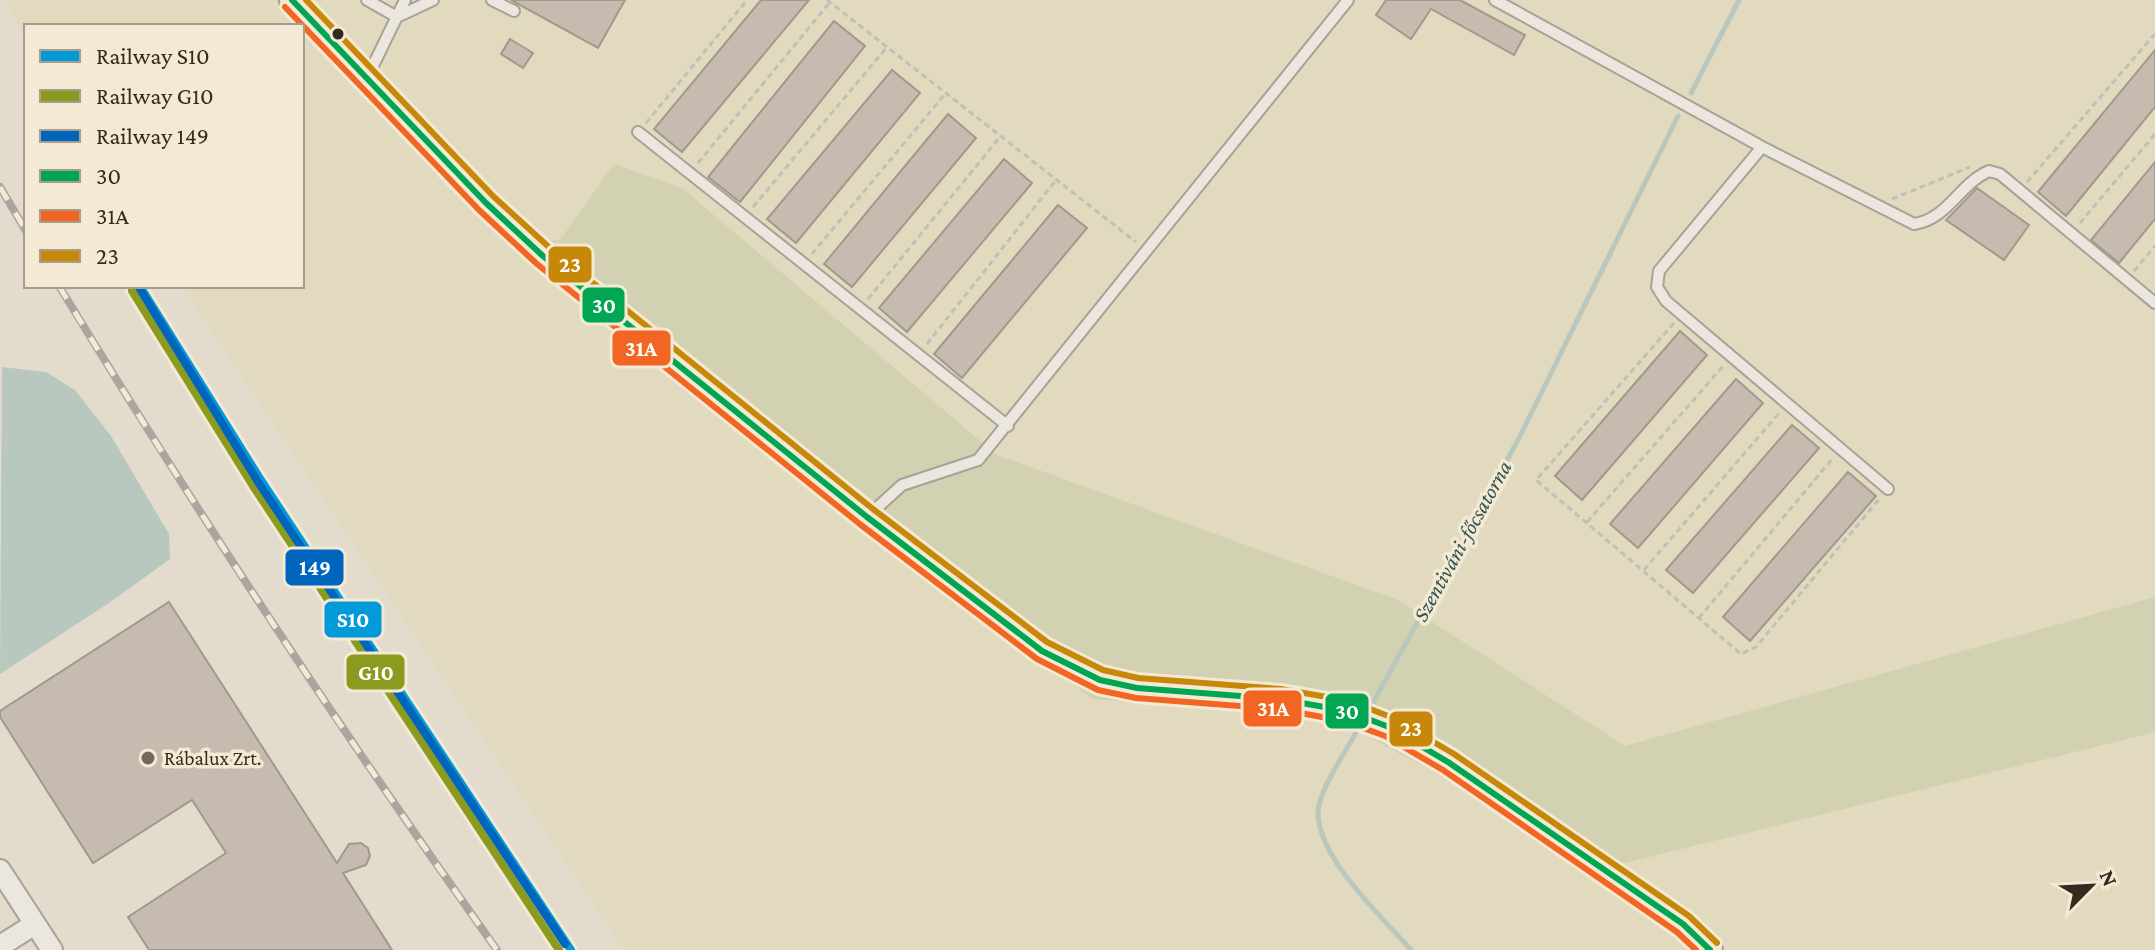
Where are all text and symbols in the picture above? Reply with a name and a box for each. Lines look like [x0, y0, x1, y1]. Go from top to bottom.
legend [24, 24, 304, 288]
unlabelled marker [330, 26, 346, 42]
text: Railway S10 [96, 42, 210, 69]
text: Railway G10 [96, 82, 214, 109]
text: Railway 149 [96, 122, 209, 149]
text: 30 [96, 162, 121, 189]
text: 31A [96, 202, 129, 229]
text: 23 [96, 242, 119, 269]
line badge: 23 [547, 245, 593, 284]
text: 23 [559, 252, 581, 277]
line badge: 30 [581, 286, 626, 324]
text: 30 [592, 293, 616, 318]
line badge: 31A [611, 329, 672, 367]
text: 31A [625, 336, 658, 361]
water label: Szentiváni-főcsatorna [1407, 456, 1517, 626]
line badge: 149 [284, 548, 345, 587]
text: 149 [299, 555, 331, 580]
line badge: S10 [323, 600, 383, 639]
text: S10 [337, 607, 369, 632]
line badge: G10 [345, 653, 406, 691]
text: G10 [358, 660, 394, 685]
line badge: 31A [1242, 689, 1303, 728]
line badge: 30 [1324, 692, 1370, 730]
text: 31A [1257, 696, 1290, 721]
text: 30 [1335, 699, 1359, 724]
line badge: 23 [1388, 710, 1434, 748]
text: 23 [1400, 716, 1422, 741]
place label: Rábalux Zrt. [164, 747, 261, 769]
marker: Rábalux Zrt. [139, 749, 157, 767]
north arrow [2051, 846, 2131, 926]
text: N [2094, 866, 2123, 890]

